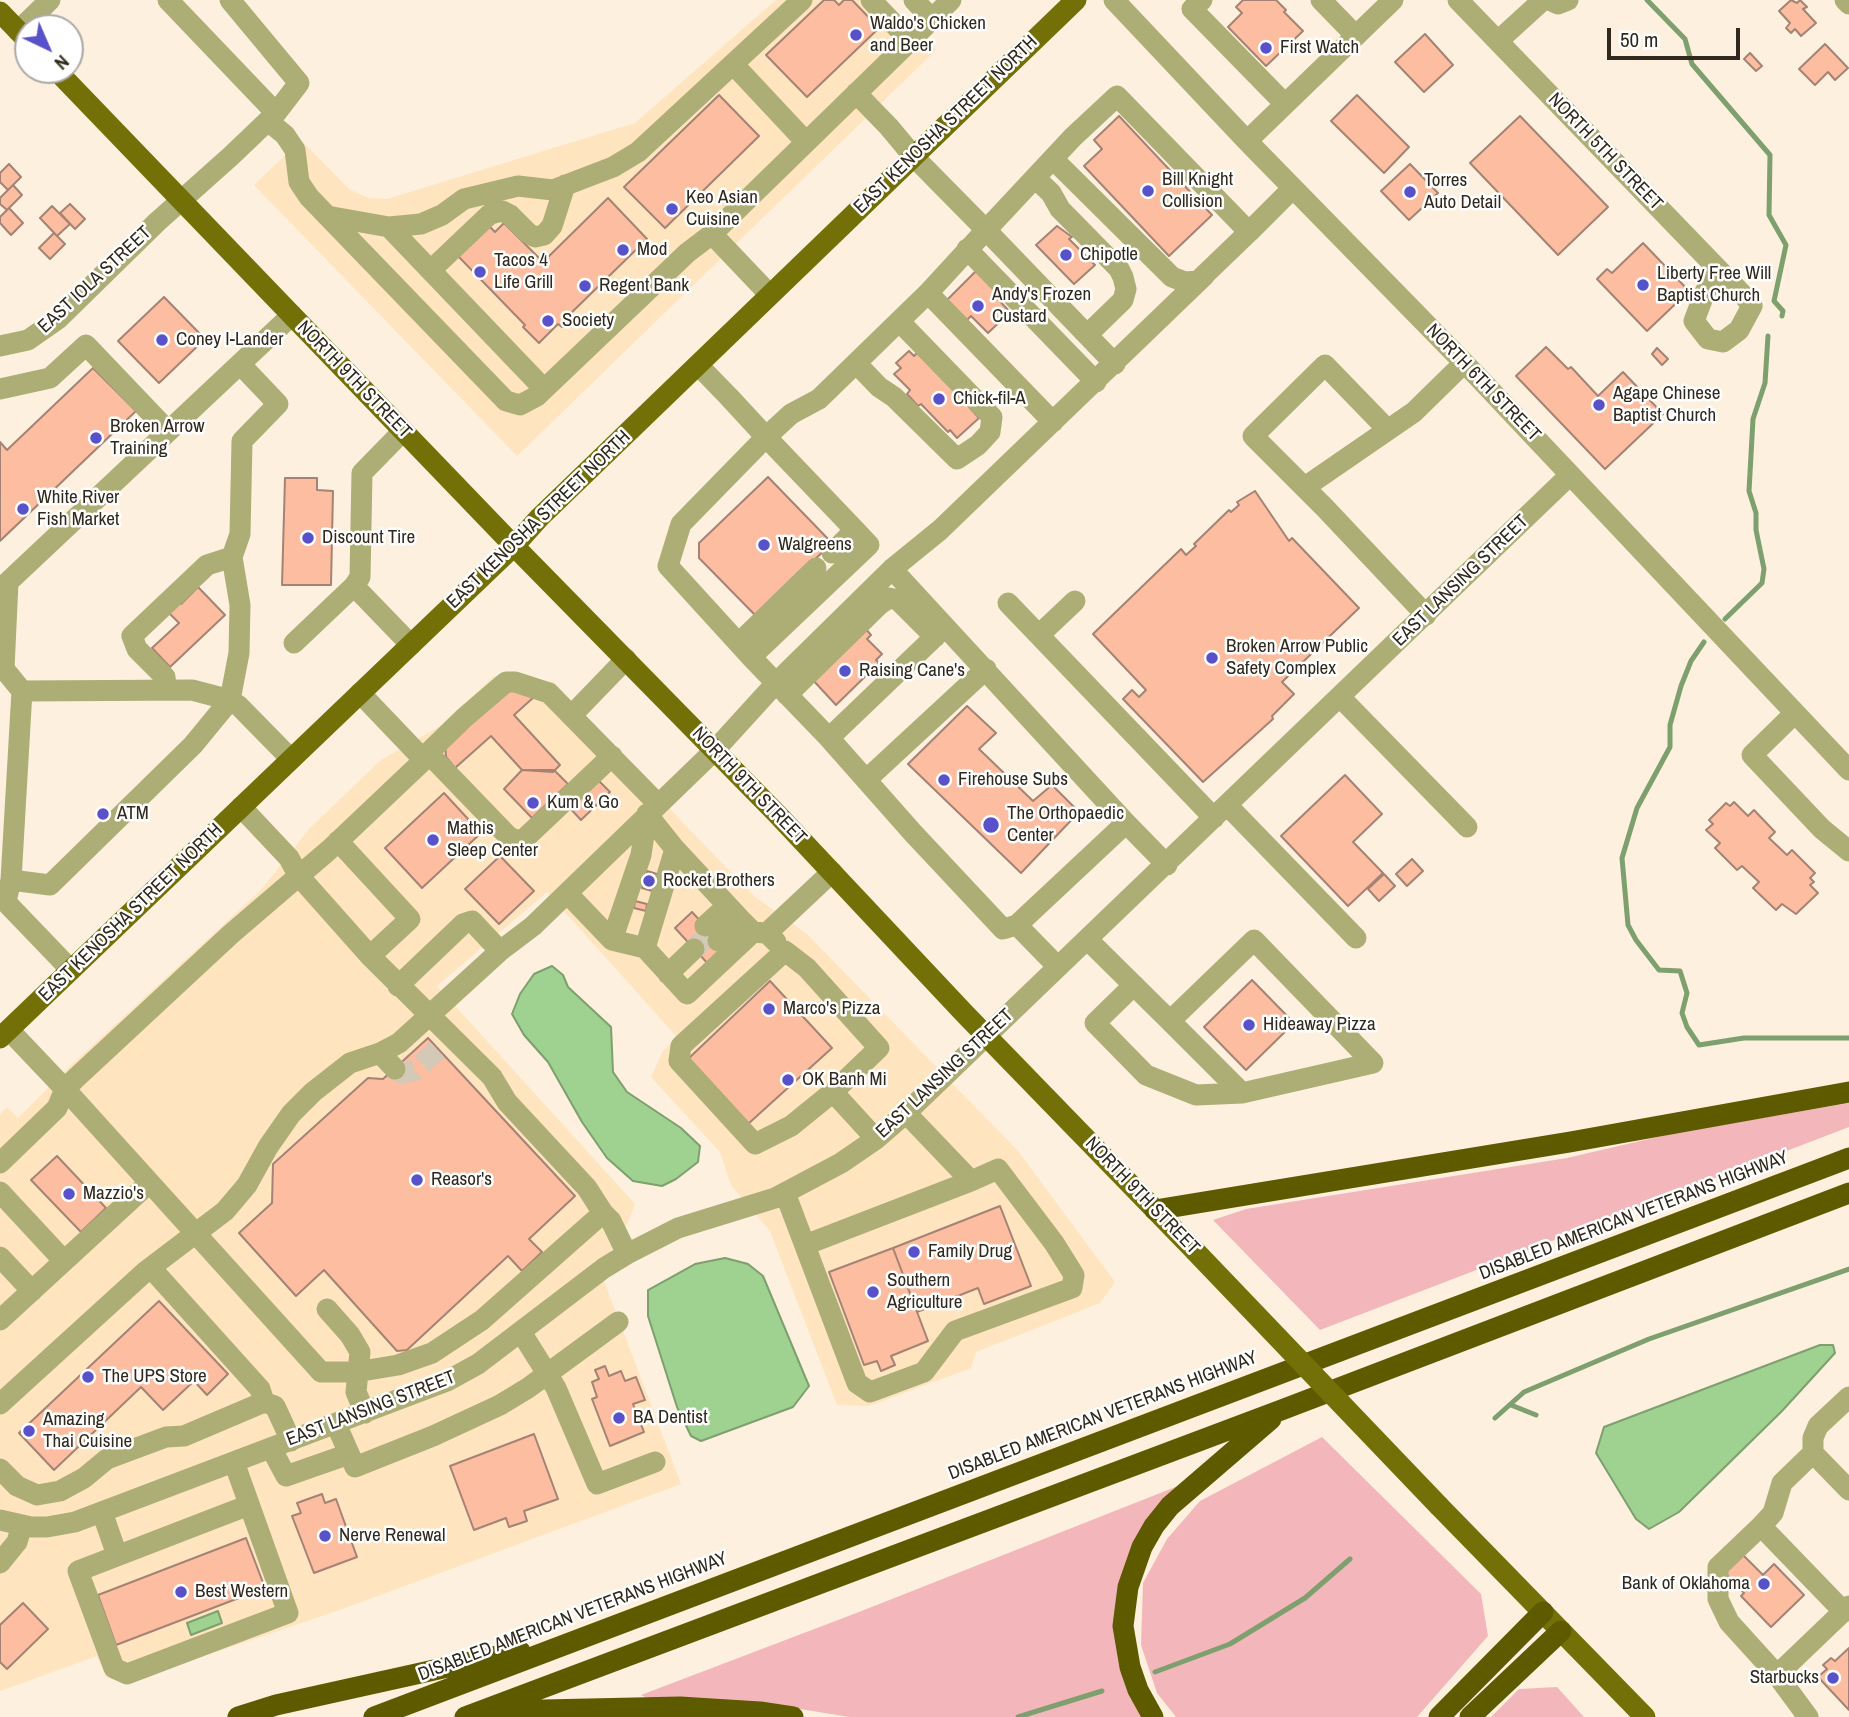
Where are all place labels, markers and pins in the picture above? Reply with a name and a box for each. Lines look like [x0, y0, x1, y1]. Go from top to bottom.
place label: Waldo's Chicken and Beer [870, 13, 986, 57]
marker: Waldo's Chicken and Beer [848, 27, 864, 43]
place label: First Watch [1280, 37, 1359, 59]
marker: First Watch [1258, 40, 1274, 56]
place label: Bill Knight Collision [1162, 169, 1233, 213]
place label: Torres Auto Detail [1424, 170, 1501, 214]
marker: Bill Knight Collision [1140, 183, 1156, 199]
marker: Torres Auto Detail [1402, 184, 1418, 200]
place label: Keo Asian Cuisine [686, 187, 758, 231]
marker: Keo Asian Cuisine [664, 201, 680, 217]
place label: Mod [637, 239, 667, 261]
marker: Mod [615, 242, 631, 258]
place label: Chipotle [1080, 244, 1138, 266]
marker: Chipotle [1058, 247, 1074, 263]
place label: Tacos 4 Life Grill [494, 250, 553, 294]
place label: Liberty Free Will Baptist Church [1657, 263, 1771, 307]
marker: Tacos 4 Life Grill [472, 264, 488, 280]
place label: Regent Bank [599, 275, 689, 297]
marker: Liberty Free Will Baptist Church [1635, 277, 1651, 293]
marker: Regent Bank [577, 278, 593, 294]
place label: Andy's Frozen Custard [992, 284, 1091, 328]
marker: Andy's Frozen Custard [970, 298, 986, 314]
place label: Society [562, 310, 614, 332]
marker: Society [540, 313, 556, 329]
place label: Coney I-Lander [176, 329, 283, 351]
marker: Coney I-Lander [154, 332, 170, 348]
place label: Agape Chinese Baptist Church [1613, 383, 1720, 427]
place label: Chick-fil-A [953, 388, 1026, 410]
marker: Chick-fil-A [931, 391, 947, 407]
marker: Agape Chinese Baptist Church [1591, 397, 1607, 413]
place label: Broken Arrow Training [110, 416, 204, 460]
marker: Broken Arrow Training [88, 430, 104, 446]
place label: White River Fish Market [37, 487, 119, 531]
marker: White River Fish Market [15, 501, 31, 517]
place label: Discount Tire [322, 527, 415, 549]
marker: Discount Tire [300, 530, 316, 546]
place label: Walgreens [778, 534, 852, 556]
marker: Walgreens [756, 537, 772, 553]
place label: Broken Arrow Public Safety Complex [1226, 636, 1368, 680]
marker: Broken Arrow Public Safety Complex [1204, 650, 1220, 666]
place label: Raising Cane's [859, 660, 965, 682]
marker: Raising Cane's [837, 663, 853, 679]
place label: Firehouse Subs [958, 769, 1068, 791]
marker: Firehouse Subs [936, 772, 952, 788]
place label: Kum & Go [547, 792, 619, 814]
marker: Kum & Go [525, 795, 541, 811]
place label: ATM [117, 803, 149, 825]
place label: The Orthopaedic Center [1007, 803, 1124, 847]
marker: ATM [95, 806, 111, 822]
marker: The Orthopaedic Center [981, 815, 1001, 835]
place label: Mathis Sleep Center [447, 818, 538, 862]
marker: Mathis Sleep Center [425, 832, 441, 848]
place label: Rocket Brothers [663, 870, 775, 892]
marker: Rocket Brothers [641, 873, 657, 889]
place label: Marco's Pizza [783, 998, 880, 1020]
marker: Marco's Pizza [761, 1001, 777, 1017]
place label: Hideaway Pizza [1263, 1014, 1376, 1036]
marker: Hideaway Pizza [1241, 1017, 1257, 1033]
place label: OK Banh Mi [802, 1069, 887, 1091]
marker: OK Banh Mi [780, 1072, 796, 1088]
place label: Reasor's [431, 1169, 492, 1191]
marker: Reasor's [409, 1172, 425, 1188]
place label: Mazzio's [83, 1183, 144, 1205]
marker: Mazzio's [61, 1186, 77, 1202]
place label: Family Drug [928, 1241, 1012, 1263]
marker: Family Drug [906, 1244, 922, 1260]
place label: Southern Agriculture [887, 1270, 962, 1314]
marker: Southern Agriculture [865, 1284, 881, 1300]
place label: The UPS Store [102, 1366, 207, 1388]
marker: The UPS Store [80, 1369, 96, 1385]
place label: BA Dentist [633, 1407, 707, 1429]
place label: Amazing Thai Cuisine [43, 1409, 132, 1453]
marker: BA Dentist [611, 1410, 627, 1426]
marker: Amazing Thai Cuisine [21, 1423, 37, 1439]
place label: Nerve Renewal [339, 1525, 445, 1547]
marker: Nerve Renewal [317, 1528, 333, 1544]
place label: Bank of Oklahoma [1622, 1573, 1750, 1595]
marker: Bank of Oklahoma [1756, 1576, 1772, 1592]
place label: Best Western [195, 1581, 288, 1603]
marker: Best Western [173, 1584, 189, 1600]
place label: Starbucks [1750, 1667, 1819, 1689]
marker: Starbucks [1825, 1670, 1841, 1686]

